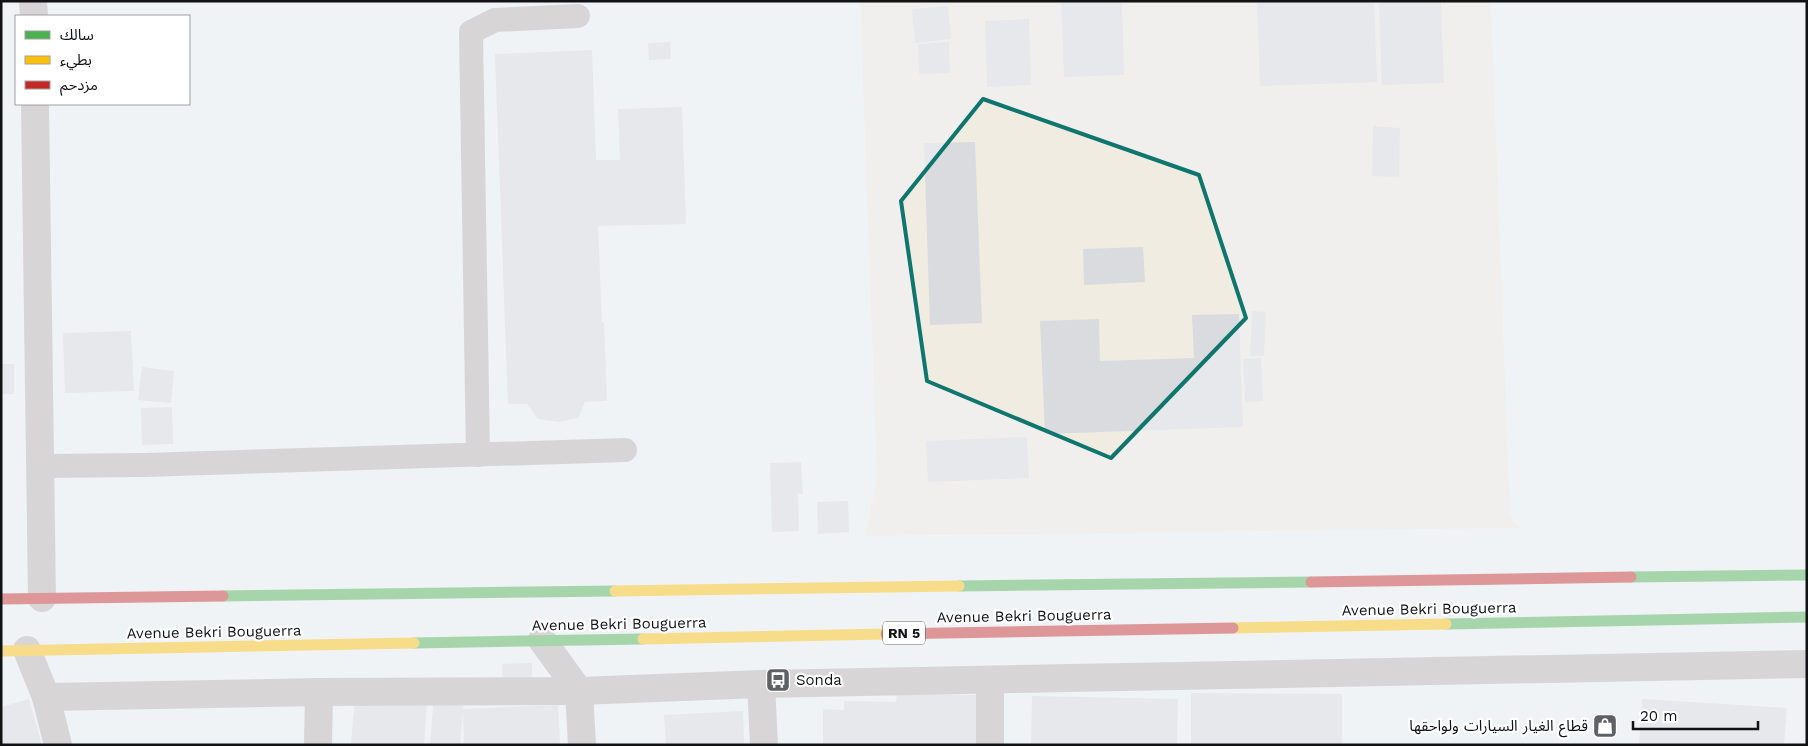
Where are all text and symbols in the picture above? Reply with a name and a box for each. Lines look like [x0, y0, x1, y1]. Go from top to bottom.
legend [15, 15, 190, 105]
text: سالك [60, 26, 94, 44]
text: بطيء [60, 51, 92, 71]
text: مزدحم [60, 76, 98, 96]
street label: Avenue Bekri Bouguerra [1341, 598, 1517, 620]
street label: Avenue Bekri Bouguerra [936, 605, 1112, 627]
street label: Avenue Bekri Bouguerra [531, 613, 707, 635]
street label: Avenue Bekri Bouguerra [126, 621, 302, 643]
road number: RN 5 [883, 622, 925, 644]
bus stop icon: Sonda [765, 667, 791, 693]
place label: Sonda [796, 671, 842, 689]
scale bar [1633, 698, 1758, 730]
text: 20 m [1640, 707, 1678, 725]
shop icon: قطاع الغيار السيارات ولواحقها [1592, 713, 1618, 739]
place label: قطاع الغيار السيارات ولواحقها [1409, 717, 1588, 738]

